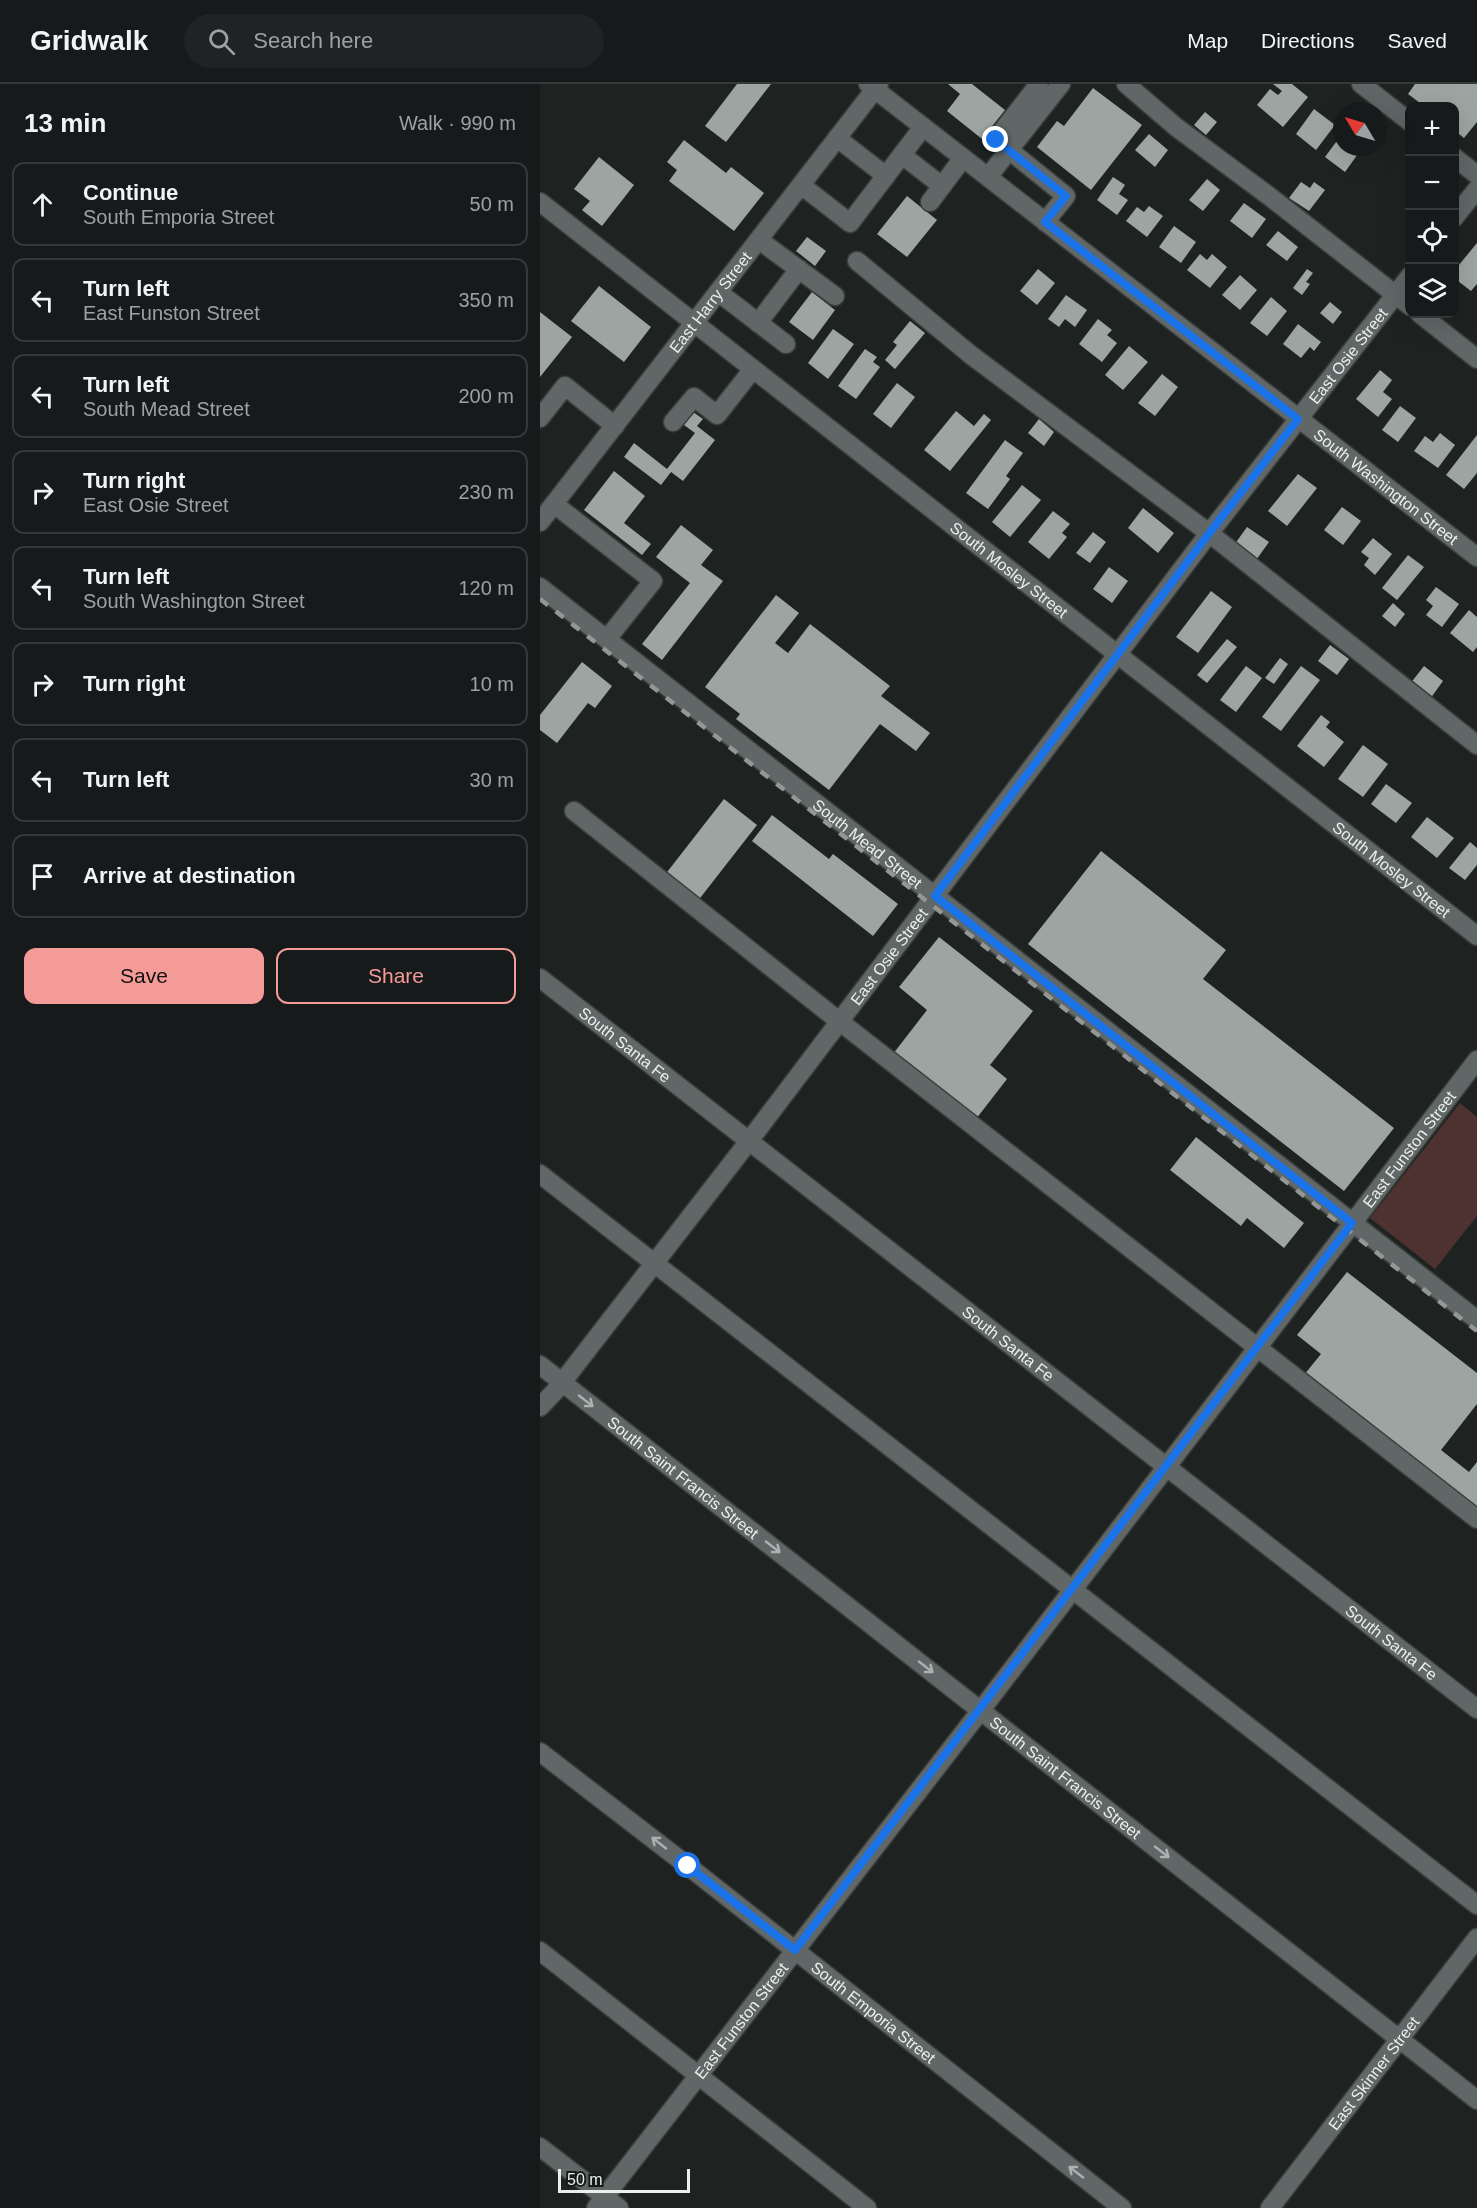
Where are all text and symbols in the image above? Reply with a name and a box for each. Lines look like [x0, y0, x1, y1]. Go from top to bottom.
search box [184, 14, 604, 68]
text: Gridwalk [30, 25, 148, 56]
icon: search [205, 25, 238, 58]
text: Search here [253, 28, 373, 53]
text: Map [1187, 29, 1228, 52]
text: Directions [1261, 29, 1354, 52]
text: Saved [1387, 29, 1447, 52]
north arrow [1333, 102, 1387, 156]
map controls [1405, 102, 1459, 318]
button: + [1405, 102, 1459, 156]
text: 13 min [24, 108, 106, 138]
text: Walk · 990 m [399, 112, 516, 134]
route end [982, 126, 1008, 152]
button: − [1405, 156, 1459, 210]
text: Continue [83, 180, 178, 205]
icon: ahead [26, 188, 59, 221]
text: 50 m [470, 193, 514, 215]
text: South Emporia Street [83, 206, 274, 228]
button: locate [1405, 210, 1459, 264]
street label: East Harry Street [666, 248, 755, 356]
button: layers [1405, 264, 1459, 318]
text: Turn left [83, 276, 169, 301]
icon: left [26, 284, 59, 317]
text: 350 m [458, 289, 514, 311]
text: East Funston Street [83, 302, 260, 324]
street label: East Osie Street [1306, 304, 1391, 407]
text: Turn left [83, 372, 169, 397]
icon: left [26, 380, 59, 413]
text: 200 m [458, 385, 514, 407]
text: South Mead Street [83, 398, 250, 420]
street label: South Washington Street [1311, 426, 1461, 548]
text: Turn right [83, 468, 185, 493]
icon: right [26, 476, 59, 509]
text: 230 m [458, 481, 514, 503]
text: East Osie Street [83, 494, 229, 516]
street label: South Mosley Street [947, 519, 1071, 621]
text: Turn left [83, 564, 169, 589]
icon: left [26, 572, 59, 605]
text: 120 m [458, 577, 514, 599]
text: South Washington Street [83, 590, 305, 612]
icon: right [26, 668, 59, 701]
text: Turn right [83, 671, 185, 696]
text: 10 m [470, 673, 514, 695]
icon: left [26, 764, 59, 797]
text: Turn left [83, 767, 169, 792]
text: 30 m [470, 769, 514, 791]
street label: South Mead Street [810, 796, 926, 892]
street label: South Mosley Street [1329, 818, 1454, 921]
icon: arrive [26, 860, 59, 893]
text: Arrive at destination [83, 863, 296, 888]
street label: East Osie Street [847, 905, 931, 1008]
button: Save [24, 948, 264, 1004]
button: Share [276, 948, 516, 1004]
street label: South Santa Fe [576, 1004, 674, 1086]
street label: East Funston Street [1360, 1088, 1459, 1211]
street label: South Santa Fe [959, 1303, 1057, 1385]
one-way arrow [578, 1394, 594, 1407]
street label: South Saint Francis Street [604, 1413, 762, 1542]
one-way arrow [764, 1541, 780, 1553]
street label: South Santa Fe [1342, 1602, 1440, 1684]
one-way arrow [918, 1661, 934, 1674]
street label: South Saint Francis Street [987, 1713, 1144, 1842]
one-way arrow [651, 1837, 667, 1850]
one-way arrow [1154, 1846, 1170, 1859]
route start [674, 1852, 700, 1878]
street label: East Funston Street [691, 1959, 792, 2082]
street label: South Emporia Street [808, 1959, 939, 2067]
street label: East Skinner Street [1325, 2013, 1423, 2133]
one-way arrow [1068, 2165, 1084, 2178]
scale bar [558, 2166, 690, 2194]
text: 50 m [567, 2171, 603, 2188]

